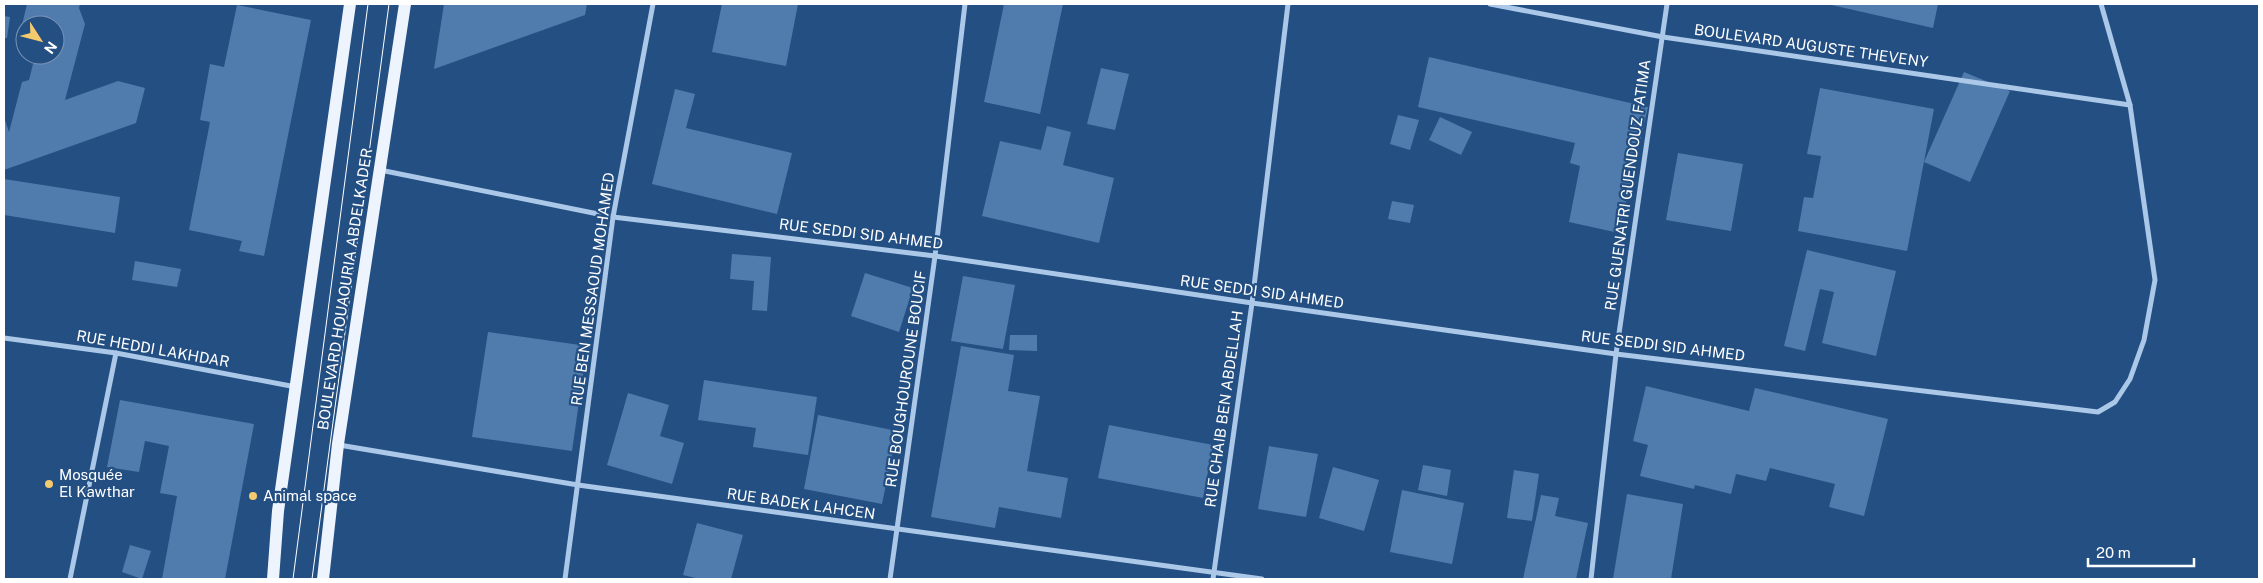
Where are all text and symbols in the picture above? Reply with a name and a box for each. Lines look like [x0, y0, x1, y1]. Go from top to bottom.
north arrow [15, 15, 65, 65]
street label: BOULEVARD AUGUSTE THEVENY [1693, 21, 1929, 70]
text: N [41, 39, 60, 57]
street label: RUE GUENATRI GUENDOUZ FATIMA [1601, 58, 1654, 312]
street label: BOULEVARD HOUAOURIA ABDELKADER [314, 147, 375, 431]
street label: RUE BEN MESSAOUD MOHAMED [568, 171, 617, 407]
street label: RUE SEDDI SID AHMED [778, 215, 944, 252]
street label: RUE BOUGHOUROUNE BOUCIF [882, 269, 929, 488]
street label: RUE SEDDI SID AHMED [1179, 272, 1345, 311]
street label: RUE CHAIB BEN ABDELLAH [1201, 309, 1246, 508]
street label: RUE HEDDI LAKHDAR [75, 327, 231, 370]
street label: RUE SEDDI SID AHMED [1580, 327, 1746, 364]
place label: Mosquée El Kawthar [59, 466, 135, 500]
marker: Mosquée El Kawthar [43, 478, 55, 490]
street label: RUE BADEK LAHCEN [726, 485, 876, 522]
place label: Animal space [263, 487, 357, 504]
marker: Animal space [247, 490, 259, 502]
scale bar [2088, 536, 2194, 568]
text: 20 m [2096, 544, 2131, 561]

